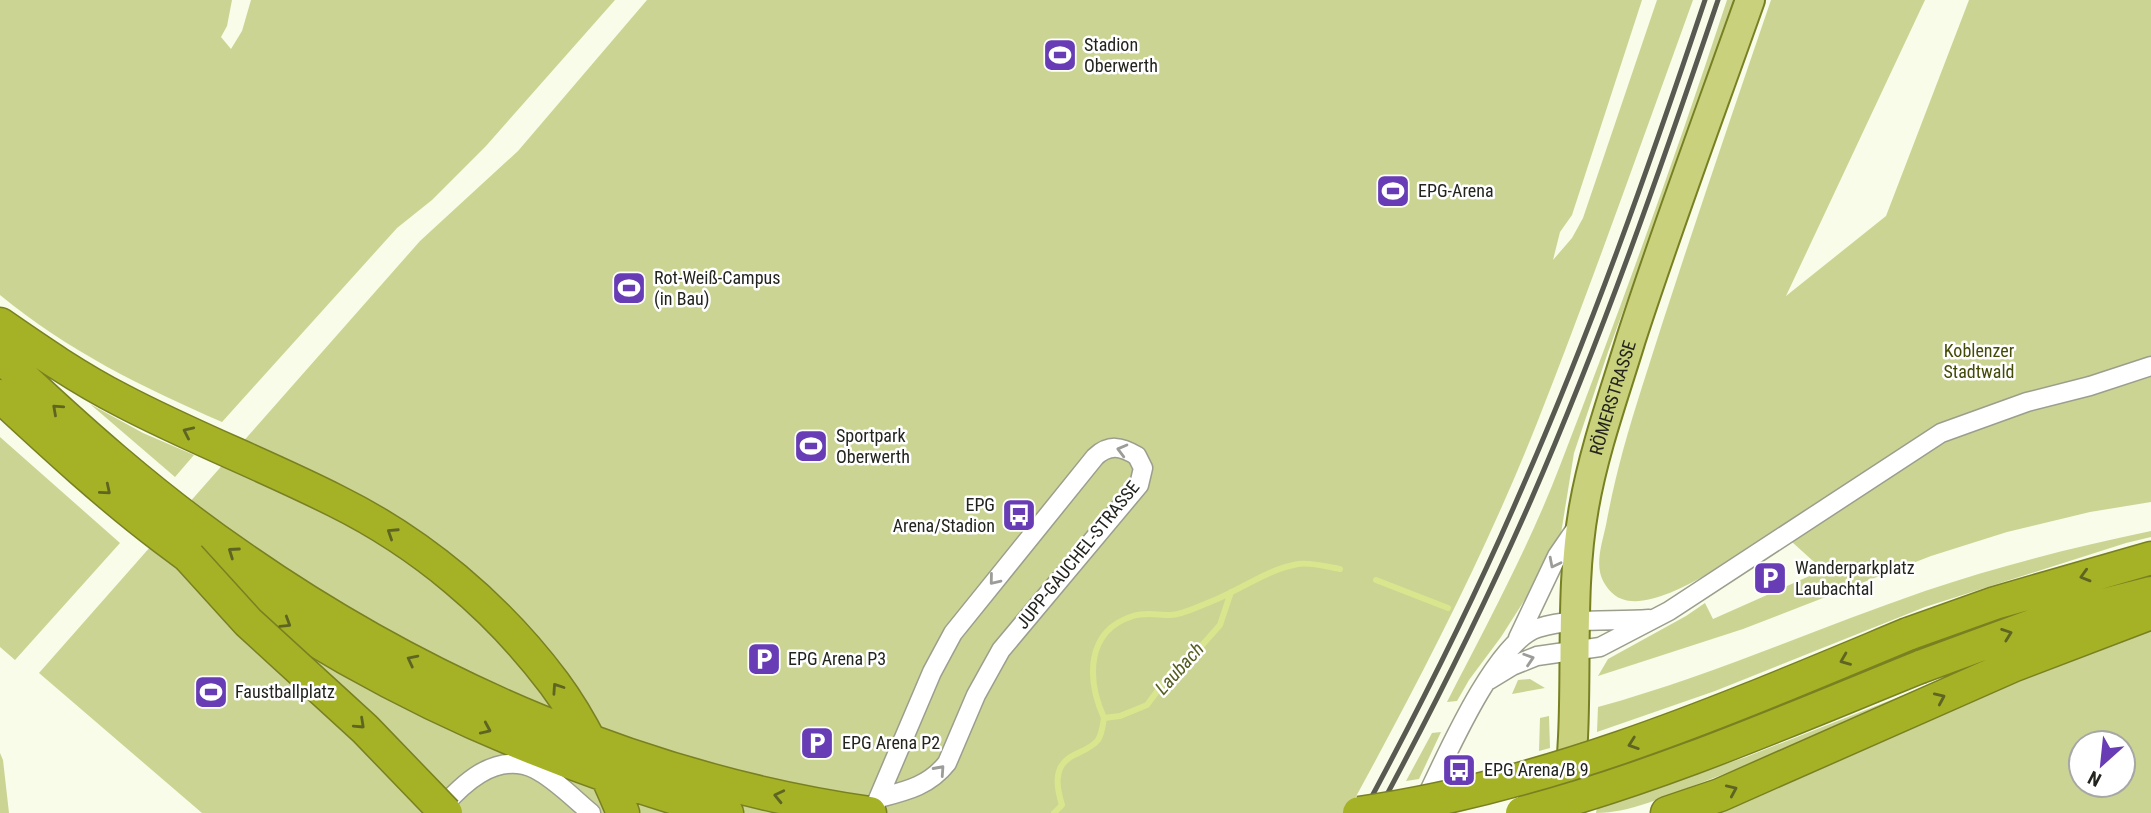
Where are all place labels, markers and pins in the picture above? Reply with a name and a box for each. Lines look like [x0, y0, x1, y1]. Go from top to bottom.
place label: Stadion Oberwerth [1084, 34, 1158, 76]
sports icon: Stadion Oberwerth [1041, 36, 1079, 74]
sports icon: EPG-Arena [1374, 172, 1412, 210]
place label: EPG-Arena [1418, 180, 1494, 201]
place label: Rot-Weiß-Campus (in Bau) [654, 267, 780, 310]
sports icon: Rot-Weiß-Campus (in Bau) [610, 269, 648, 307]
place label: Sportpark Oberwerth [836, 425, 910, 467]
sports icon: Sportpark Oberwerth [792, 427, 830, 465]
place label: EPG Arena/Stadion [893, 494, 995, 536]
bus stop icon: EPG Arena/Stadion [1000, 496, 1038, 534]
place label: Wanderparkplatz Laubachtal [1795, 557, 1915, 599]
parking icon: Wanderparkplatz Laubachtal [1751, 559, 1789, 597]
parking icon: EPG Arena P3 [745, 640, 783, 678]
place label: EPG Arena P3 [788, 648, 886, 669]
sports icon: Faustballplatz [192, 673, 230, 711]
place label: Faustballplatz [235, 681, 335, 702]
parking icon: EPG Arena P2 [798, 724, 836, 762]
place label: EPG Arena P2 [842, 732, 940, 753]
bus stop icon: EPG Arena/B 9 [1440, 751, 1478, 789]
place label: EPG Arena/B 9 [1484, 759, 1589, 780]

